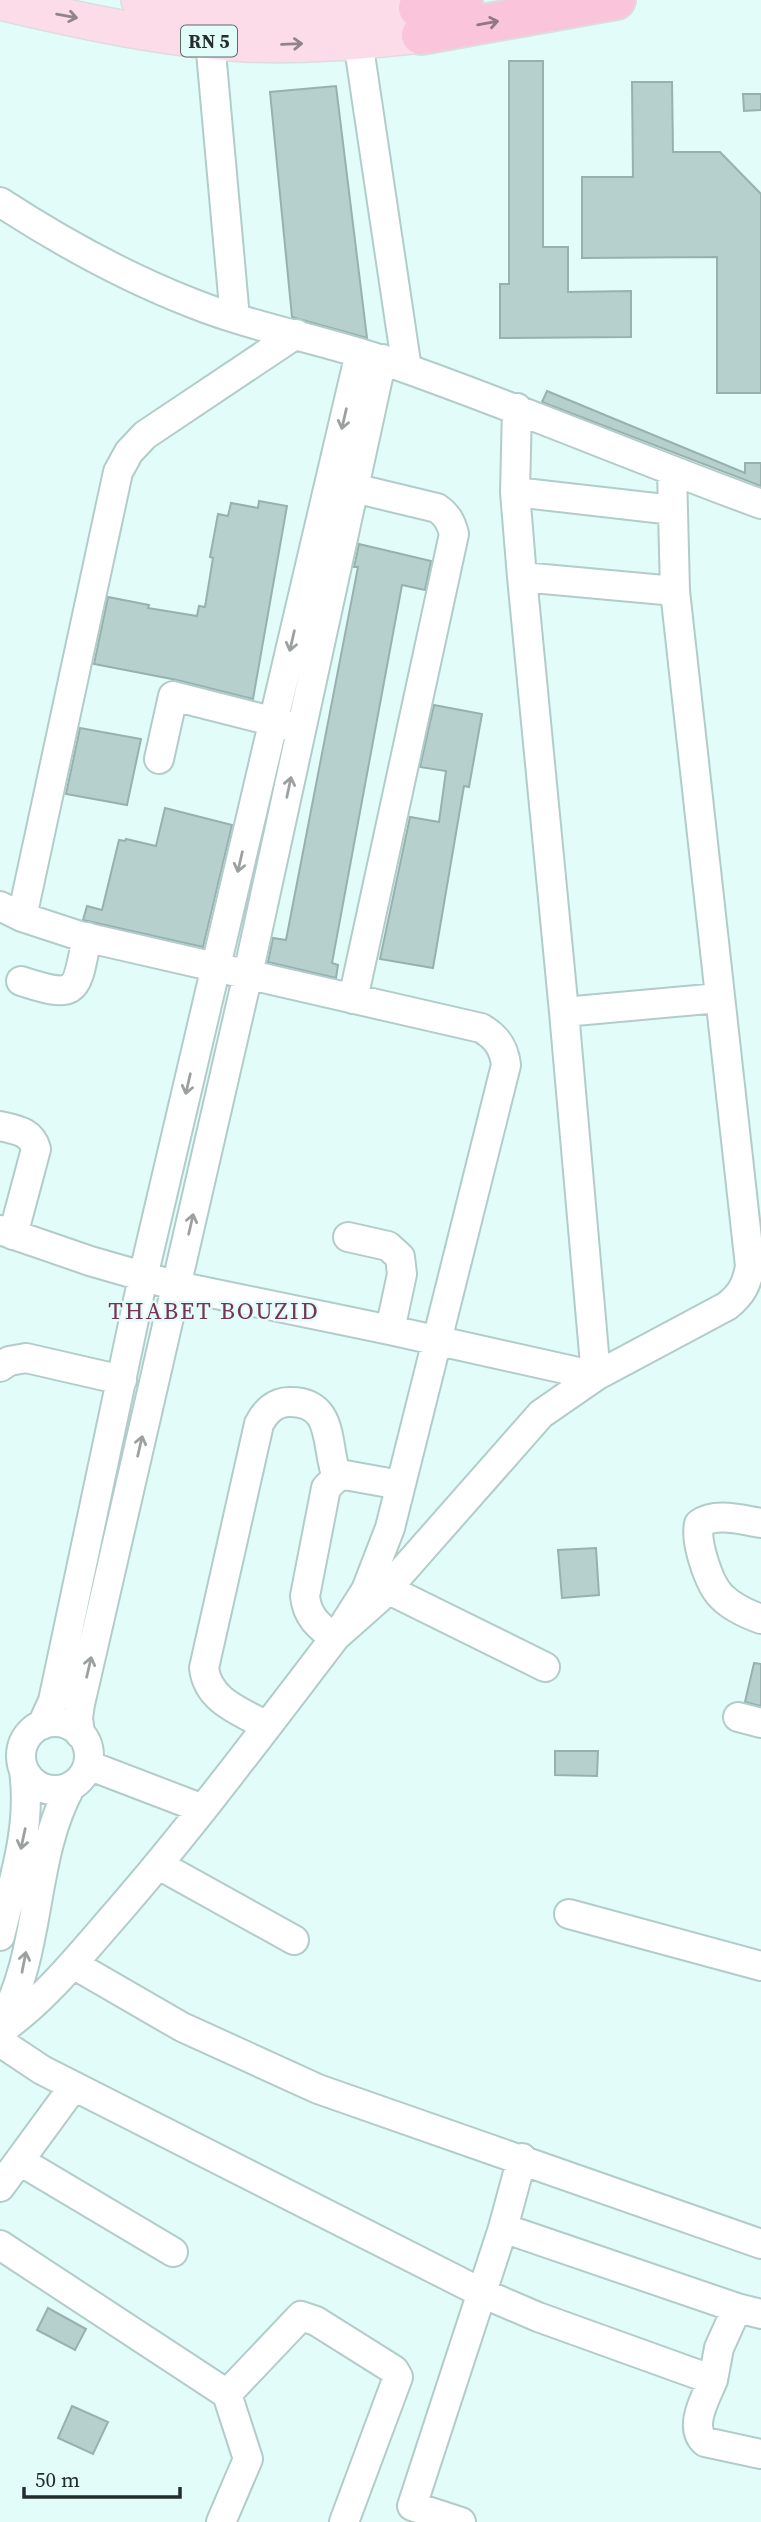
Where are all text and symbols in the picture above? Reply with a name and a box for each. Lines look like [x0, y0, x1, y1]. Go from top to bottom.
one-way arrow [55, 10, 78, 24]
one-way arrow [476, 16, 499, 29]
road number: RN 5 [181, 25, 237, 56]
one-way arrow [280, 37, 303, 51]
one-way arrow [337, 407, 350, 430]
one-way arrow [285, 629, 298, 651]
one-way arrow [282, 776, 296, 799]
one-way arrow [233, 850, 246, 873]
one-way arrow [181, 1072, 194, 1094]
one-way arrow [185, 1213, 199, 1236]
district label: THABET BOUZID [108, 1294, 320, 1327]
one-way arrow [134, 1435, 148, 1458]
one-way arrow [82, 1656, 96, 1679]
one-way arrow [15, 1827, 29, 1850]
one-way arrow [18, 1951, 32, 1974]
scale bar [24, 2456, 180, 2500]
text: 50 m [35, 2465, 80, 2494]

